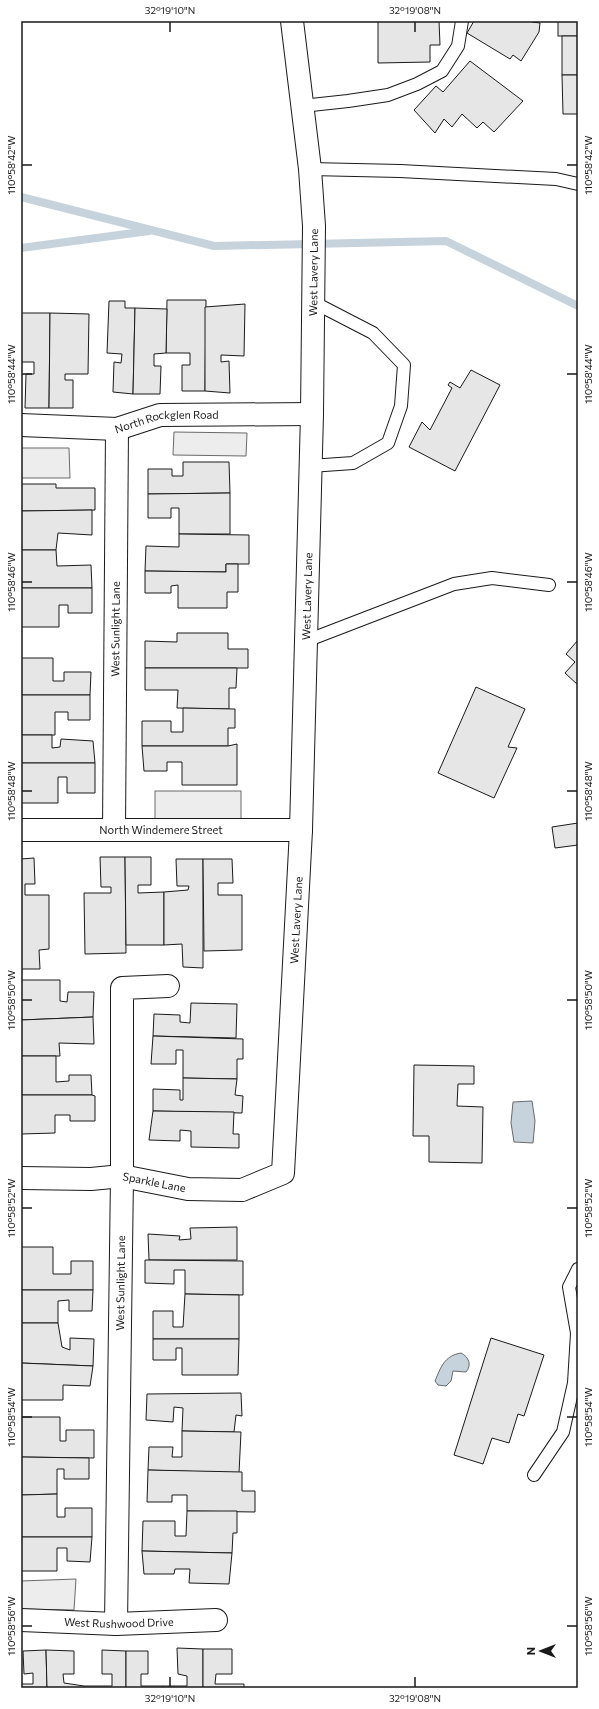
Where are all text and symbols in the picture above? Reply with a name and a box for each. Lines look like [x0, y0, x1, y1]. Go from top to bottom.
text: 32°19'10"N [145, 4, 195, 16]
text: 32°19'08"N [389, 4, 441, 16]
text: 110°58'42"W [5, 136, 17, 194]
text: 110°58'42"W [582, 136, 594, 194]
street label: West Lavery Lane [306, 228, 320, 316]
text: 110°58'44"W [5, 344, 17, 404]
text: 110°58'44"W [582, 344, 594, 404]
street label: North Rockglen Road [113, 408, 219, 435]
text: 110°58'46"W [5, 552, 17, 612]
street label: West Lavery Lane [299, 552, 314, 640]
text: 110°58'46"W [582, 552, 594, 612]
street label: West Sunlight Lane [108, 581, 122, 677]
text: 110°58'48"W [5, 761, 17, 821]
text: 110°58'48"W [582, 761, 594, 821]
street label: North Windemere Street [99, 823, 223, 836]
street label: West Lavery Lane [287, 876, 305, 964]
text: 110°58'50"W [5, 970, 17, 1030]
text: 110°58'50"W [582, 970, 594, 1030]
street label: Sparkle Lane [122, 1169, 187, 1194]
text: 110°58'52"W [5, 1179, 17, 1237]
text: 110°58'52"W [582, 1179, 594, 1237]
street label: West Sunlight Lane [113, 1235, 127, 1331]
text: 110°58'54"W [5, 1387, 17, 1447]
text: 110°58'54"W [582, 1387, 594, 1447]
text: 110°58'56"W [5, 1596, 17, 1656]
text: 110°58'56"W [582, 1596, 594, 1656]
street label: West Rushwood Drive [64, 1615, 174, 1630]
north arrow [521, 1631, 561, 1671]
text: N [524, 1647, 537, 1655]
text: 32°19'10"N [145, 1692, 195, 1704]
text: 32°19'08"N [389, 1692, 441, 1704]

